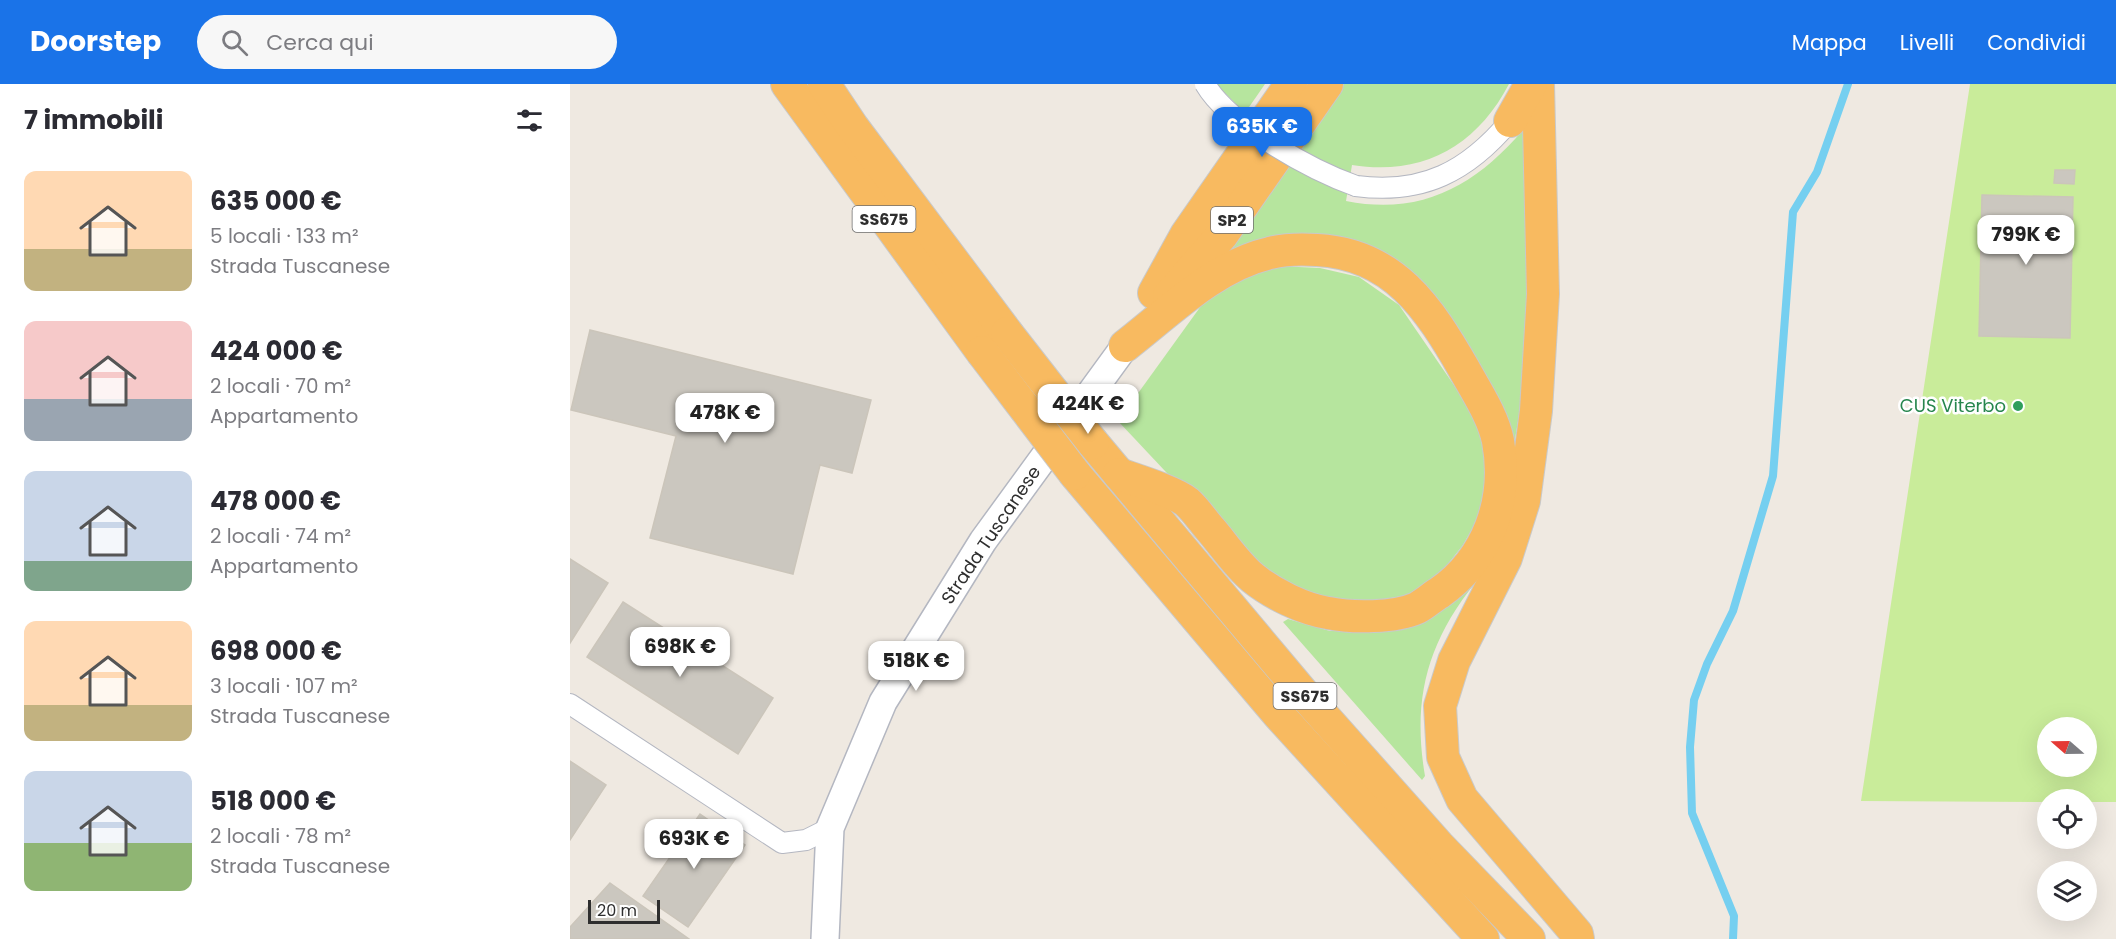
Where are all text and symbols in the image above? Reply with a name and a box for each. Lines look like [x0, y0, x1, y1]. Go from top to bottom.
search box [197, 15, 617, 69]
text: Doorstep [30, 22, 161, 61]
icon: search [218, 26, 251, 59]
text: Cerca qui [266, 27, 374, 58]
text: Mappa [1792, 28, 1867, 57]
text: Livelli [1900, 28, 1954, 57]
text: Condividi [1987, 28, 2086, 57]
text: 7 immobili [24, 102, 163, 138]
icon: filters [513, 104, 546, 137]
pin: 635K € [1213, 107, 1311, 158]
text: 635K € [1226, 112, 1298, 140]
text: 635 000 € [210, 183, 342, 219]
icon: home [72, 195, 144, 267]
road number: SS675 [852, 206, 916, 232]
road number: SP2 [1211, 207, 1253, 233]
pin: 799K € [1977, 215, 2075, 266]
text: 799K € [1991, 220, 2061, 248]
text: 5 locali · 133 m² [210, 222, 359, 250]
text: Strada Tuscanese [210, 252, 390, 280]
text: 424 000 € [210, 333, 343, 369]
icon: home [72, 345, 144, 417]
text: 2 locali · 70 m² [210, 372, 351, 400]
pin: 424K € [1039, 384, 1137, 435]
text: 424K € [1052, 389, 1124, 417]
pin: 478K € [676, 393, 774, 444]
place label: CUS Viterbo [1900, 393, 2006, 418]
text: 478K € [689, 398, 761, 426]
marker: CUS Viterbo [2011, 399, 2025, 413]
text: Appartamento [210, 402, 358, 430]
street label: Strada Tuscanese [935, 461, 1046, 609]
text: 478 000 € [210, 483, 341, 519]
icon: home [72, 495, 144, 567]
text: 2 locali · 74 m² [210, 522, 351, 550]
text: Appartamento [210, 552, 358, 580]
pin: 698K € [631, 627, 729, 678]
text: 698K € [644, 632, 716, 660]
text: 698 000 € [210, 633, 342, 669]
pin: 518K € [867, 641, 965, 692]
icon: home [72, 645, 144, 717]
text: 518K € [882, 646, 950, 674]
text: 3 locali · 107 m² [210, 672, 358, 700]
road number: SS675 [1274, 683, 1336, 709]
text: Strada Tuscanese [210, 702, 390, 730]
north arrow [2037, 717, 2097, 777]
map controls [2037, 717, 2097, 921]
text: 518 000 € [210, 783, 336, 819]
button: locate [2037, 789, 2097, 849]
icon: home [72, 795, 144, 867]
pin: 693K € [645, 819, 743, 870]
text: 2 locali · 78 m² [210, 822, 351, 850]
text: 693K € [658, 824, 730, 852]
text: Strada Tuscanese [210, 852, 390, 880]
button: layers [2037, 861, 2097, 921]
scale bar [588, 897, 660, 924]
text: 20 m [597, 899, 637, 922]

